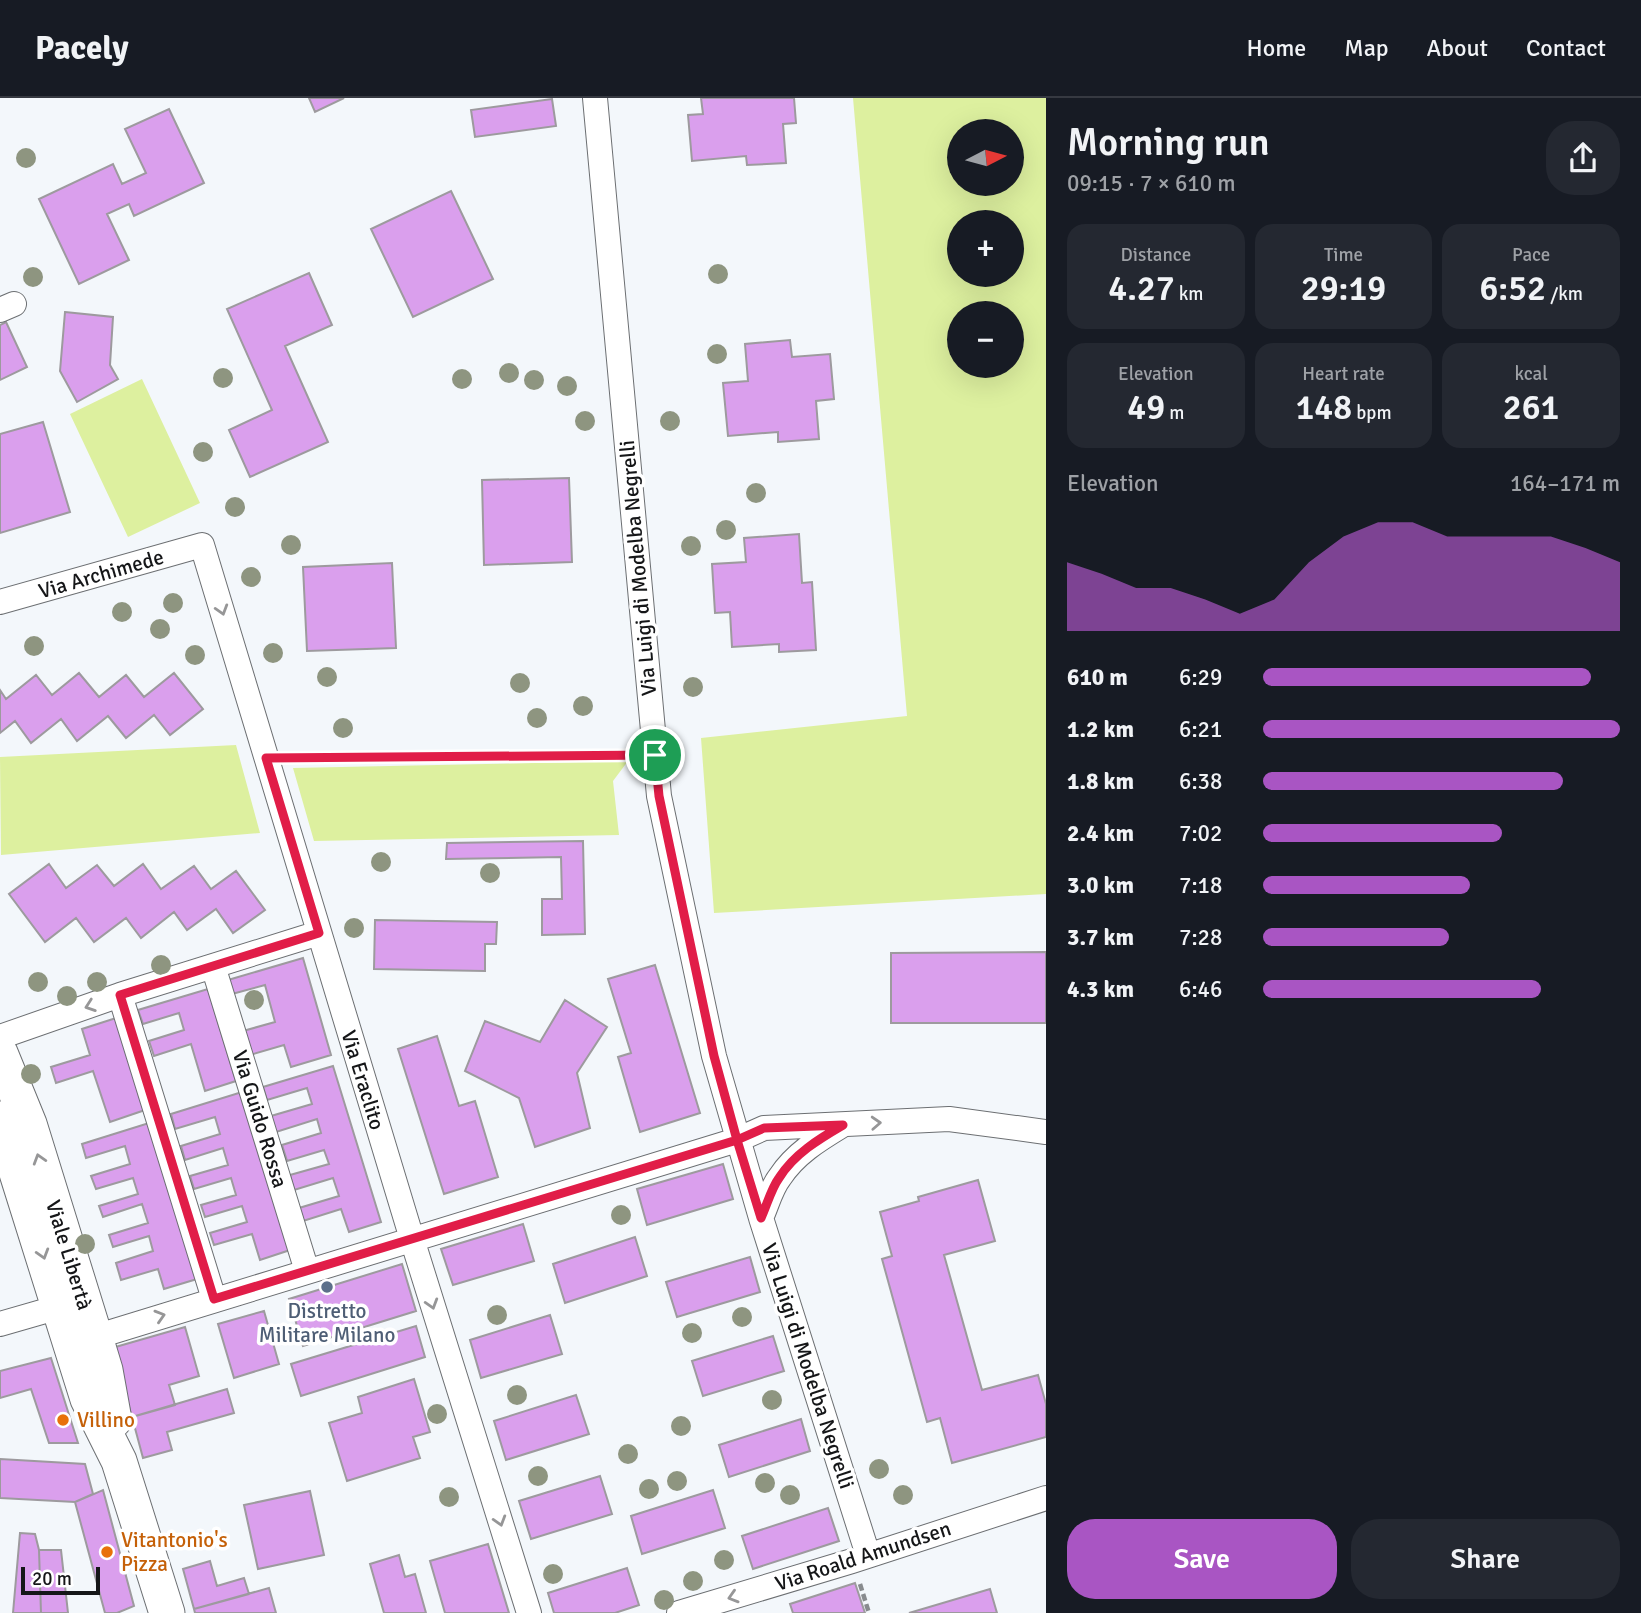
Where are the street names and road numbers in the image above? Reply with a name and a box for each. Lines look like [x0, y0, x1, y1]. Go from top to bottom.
street label: Via Luigi di Modelba Negrelli [614, 439, 662, 697]
street label: Via Archimede [35, 544, 167, 604]
street label: Via Eraclito [336, 1027, 390, 1133]
street label: Via Guido Rossa [227, 1047, 293, 1191]
street label: Viale Libertà [40, 1197, 98, 1313]
street label: Via Luigi di Modelba Negrelli [756, 1240, 860, 1492]
street label: Via Roald Amundsen [772, 1515, 954, 1597]

